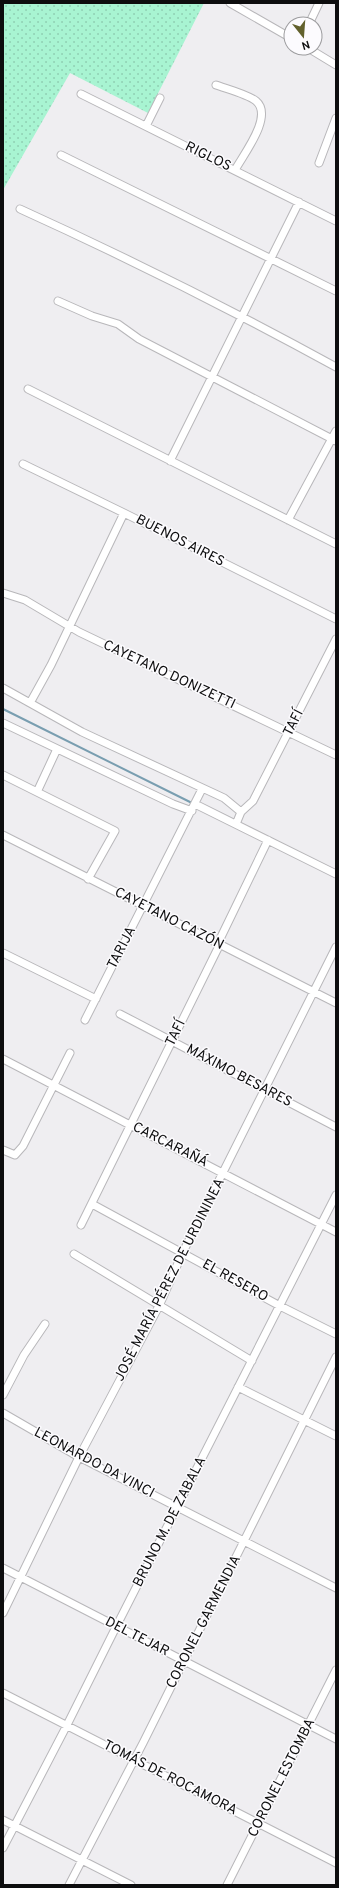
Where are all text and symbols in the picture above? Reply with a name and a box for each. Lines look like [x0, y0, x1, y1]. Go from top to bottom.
north arrow [283, 16, 323, 56]
text: N [300, 37, 311, 52]
street label: RIGLOS [182, 139, 234, 175]
street label: BUENOS AIRES [133, 511, 227, 571]
street label: CAYETANO DONIZETTI [100, 637, 238, 713]
street label: TAFÍ [279, 705, 308, 739]
street label: CAYETANO CAZÓN [112, 883, 227, 954]
street label: TARIJA [104, 924, 140, 972]
street label: TAFÍ [161, 1015, 190, 1049]
street label: MÁXIMO BESARES [183, 1040, 295, 1111]
street label: CARCARAÑÁ [129, 1118, 211, 1171]
street label: JOSÉ MARÍA PÉREZ DE URDININEA [110, 1175, 229, 1384]
street label: EL RESERO [199, 1256, 271, 1306]
street label: LEONARDO DA VINCI [31, 1424, 157, 1502]
street label: BRUNO M. DE ZABALA [130, 1454, 210, 1590]
street label: CORONEL GARMENDIA [163, 1552, 245, 1692]
street label: DEL TEJAR [102, 1614, 172, 1660]
street label: CORONEL ESTOMBA [245, 1716, 319, 1840]
street label: TOMÁS DE ROCAMORA [100, 1736, 240, 1819]

